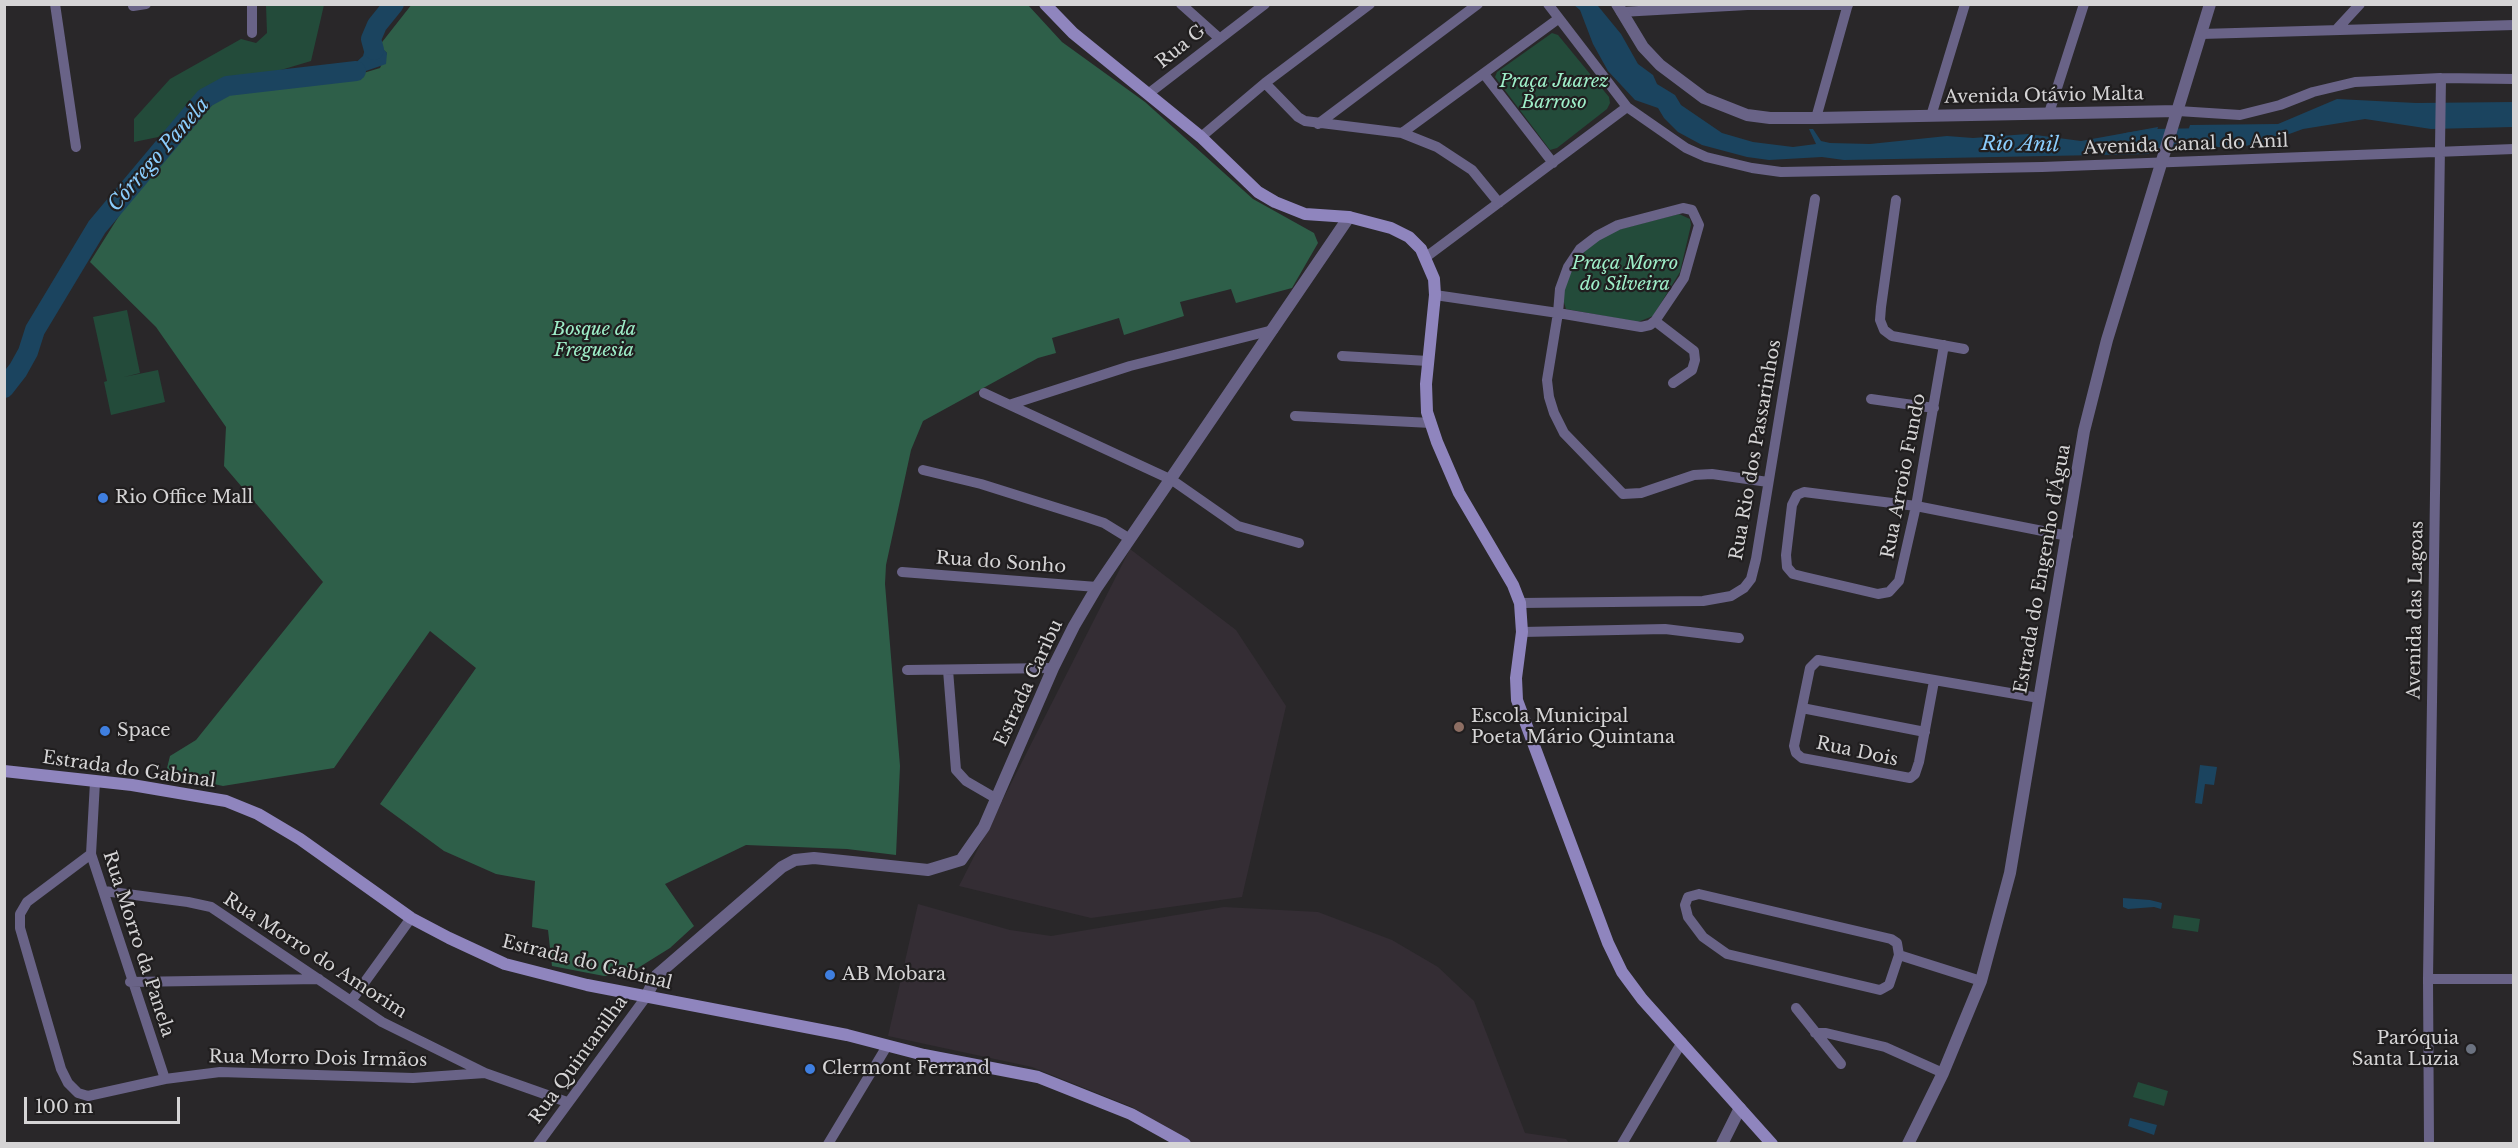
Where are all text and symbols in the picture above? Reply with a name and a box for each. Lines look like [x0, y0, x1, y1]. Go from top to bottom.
street label: Rua G [1152, 21, 1210, 73]
park label: Praça Juarez Barroso [1499, 71, 1609, 113]
street label: Avenida Otávio Malta [1944, 83, 2144, 109]
water label: Córrego Panela [103, 93, 215, 217]
street label: Avenida Canal do Anil [2083, 131, 2289, 159]
water label: Rio Anil [1981, 132, 2059, 158]
park label: Praça Morro do Silveira [1572, 253, 1678, 296]
park label: Bosque da Freguesia [552, 319, 636, 362]
street label: Rua Rio dos Passarinhos [1726, 338, 1786, 562]
street label: Rua Arroio Fundo [1877, 392, 1931, 560]
street label: Estrada do Engenho d'Água [2010, 443, 2076, 695]
place label: Rio Office Mall [115, 487, 253, 509]
marker: Rio Office Mall [96, 491, 110, 505]
street label: Avenida das Lagoas [2404, 520, 2428, 700]
street label: Rua do Sonho [935, 548, 1067, 578]
street label: Estrada Caribu [990, 616, 1068, 750]
place label: Escola Municipal Poeta Mário Quintana [1471, 706, 1675, 748]
place label: Space [117, 720, 171, 742]
marker: Escola Municipal Poeta Mário Quintana [1452, 720, 1466, 734]
marker: Space [98, 724, 112, 738]
street label: Rua Dois [1814, 733, 1900, 771]
street label: Estrada do Gabinal [41, 747, 217, 793]
street label: Rua Morro da Panela [98, 848, 178, 1040]
street label: Rua Morro do Amorim [219, 889, 411, 1023]
street label: Estrada do Gabinal [500, 931, 674, 995]
place label: AB Mobara [842, 964, 946, 986]
marker: AB Mobara [823, 968, 837, 982]
street label: Rua Quintanilha [525, 992, 633, 1128]
place label: Paróquia Santa Luzia [2352, 1028, 2459, 1070]
marker: Paróquia Santa Luzia [2464, 1042, 2478, 1056]
street label: Rua Morro Dois Irmãos [209, 1046, 427, 1072]
place label: Clermont Ferrand [822, 1058, 990, 1080]
marker: Clermont Ferrand [803, 1062, 817, 1076]
scale bar [27, 1085, 183, 1123]
text: 100 m [35, 1096, 93, 1118]

